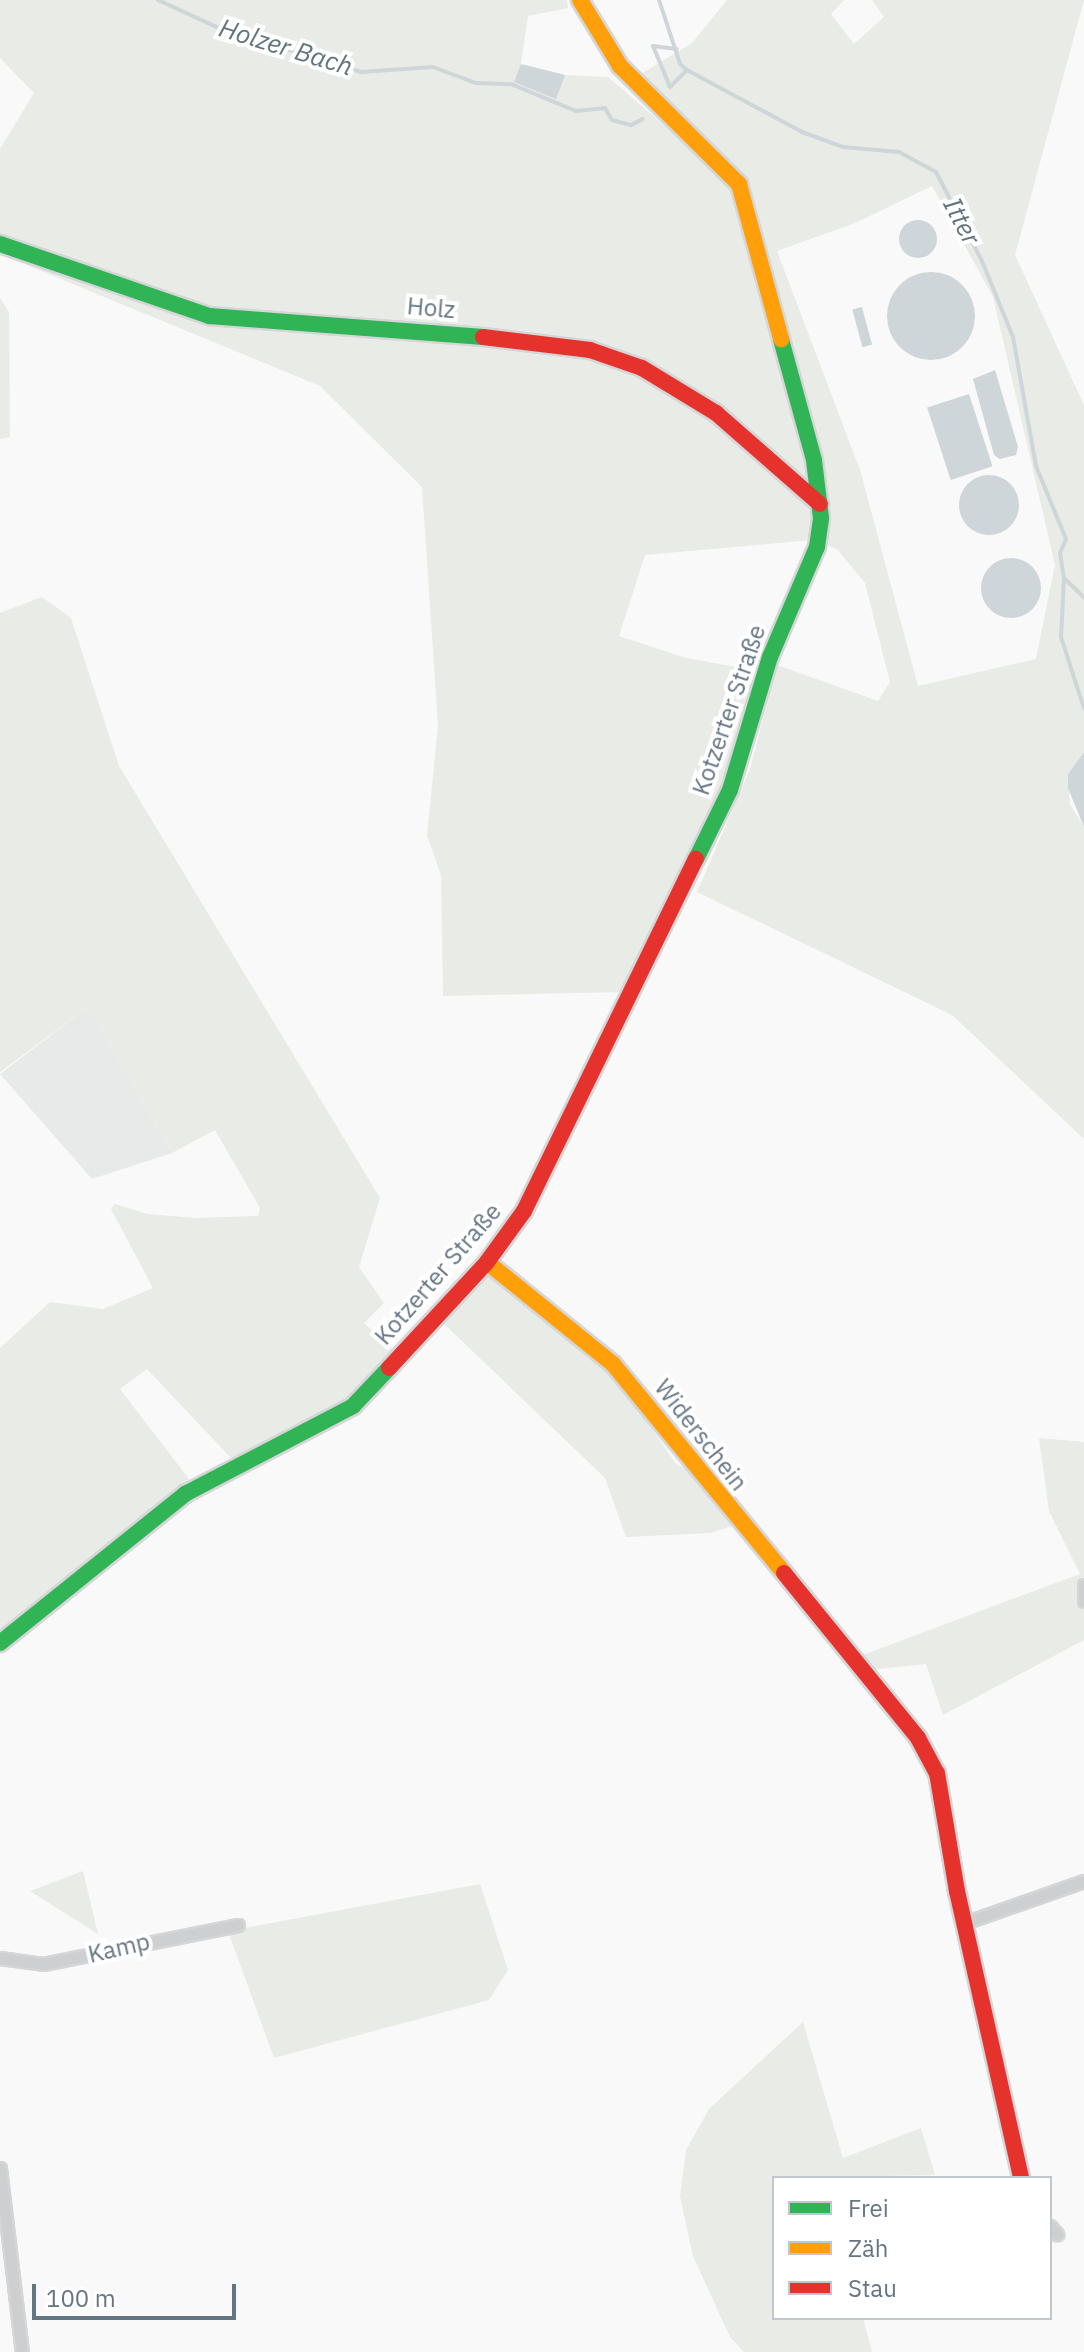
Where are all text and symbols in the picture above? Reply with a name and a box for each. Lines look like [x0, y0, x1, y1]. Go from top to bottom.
water label: Holzer Bach [215, 12, 357, 82]
water label: Itter [937, 192, 987, 250]
street label: Holz [406, 292, 456, 324]
street label: Kotzerter Straße [686, 621, 772, 799]
street label: Kotzerter Straße [369, 1197, 507, 1351]
street label: Widerschein [649, 1374, 753, 1496]
street label: Kamp [85, 1927, 153, 1969]
legend [772, 2176, 1052, 2320]
text: Frei [848, 2192, 889, 2224]
text: Zäh [848, 2232, 888, 2264]
scale bar [36, 2268, 240, 2318]
text: Stau [848, 2272, 897, 2304]
text: 100 m [46, 2282, 116, 2314]

